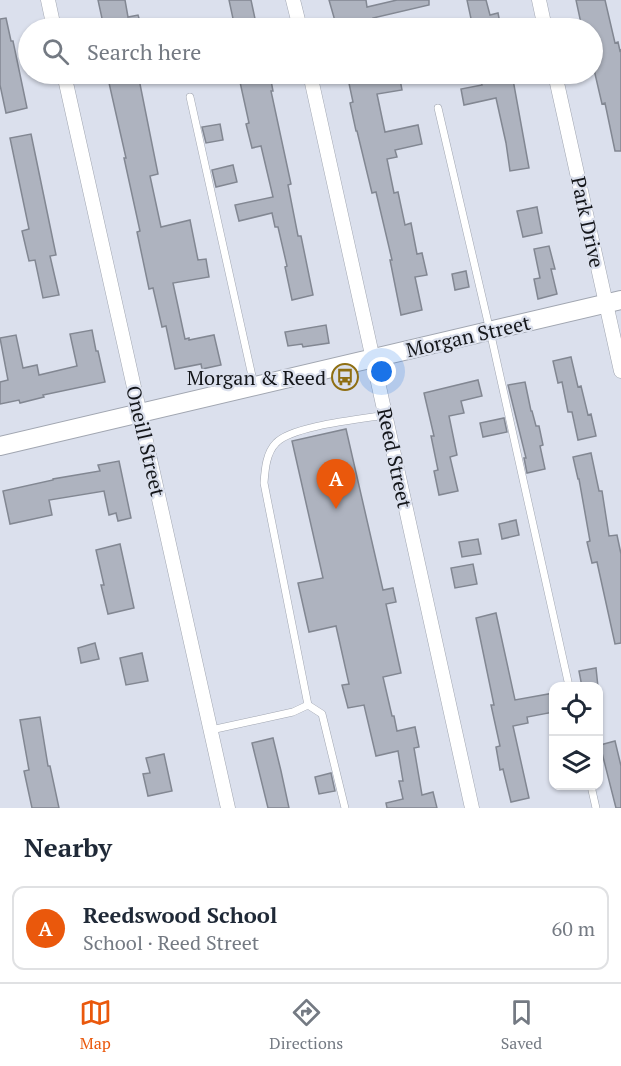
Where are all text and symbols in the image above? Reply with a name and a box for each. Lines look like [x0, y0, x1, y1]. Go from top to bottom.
search box [18, 18, 603, 84]
icon: search [39, 35, 72, 68]
text: Search here [87, 37, 201, 66]
street label: Park Drive [565, 174, 611, 270]
street label: Morgan Street [403, 308, 533, 363]
your location [367, 357, 396, 386]
bus stop icon: Morgan & Reed [330, 362, 360, 392]
place label: Morgan & Reed [187, 364, 326, 391]
street label: Oneill Street [120, 383, 172, 500]
street label: Reed Street [371, 405, 419, 511]
pin: A [316, 460, 356, 509]
map controls [549, 682, 603, 790]
button: locate [549, 682, 603, 736]
button: layers [549, 736, 603, 790]
text: Nearby [24, 830, 112, 864]
text: Reedswood School [83, 900, 277, 929]
text: A [38, 915, 53, 942]
text: 60 m [552, 915, 595, 942]
text: School · Reed Street [83, 929, 259, 956]
tab: Map [79, 996, 112, 1054]
tab: Directions [269, 996, 343, 1054]
tab: Saved [501, 996, 542, 1054]

